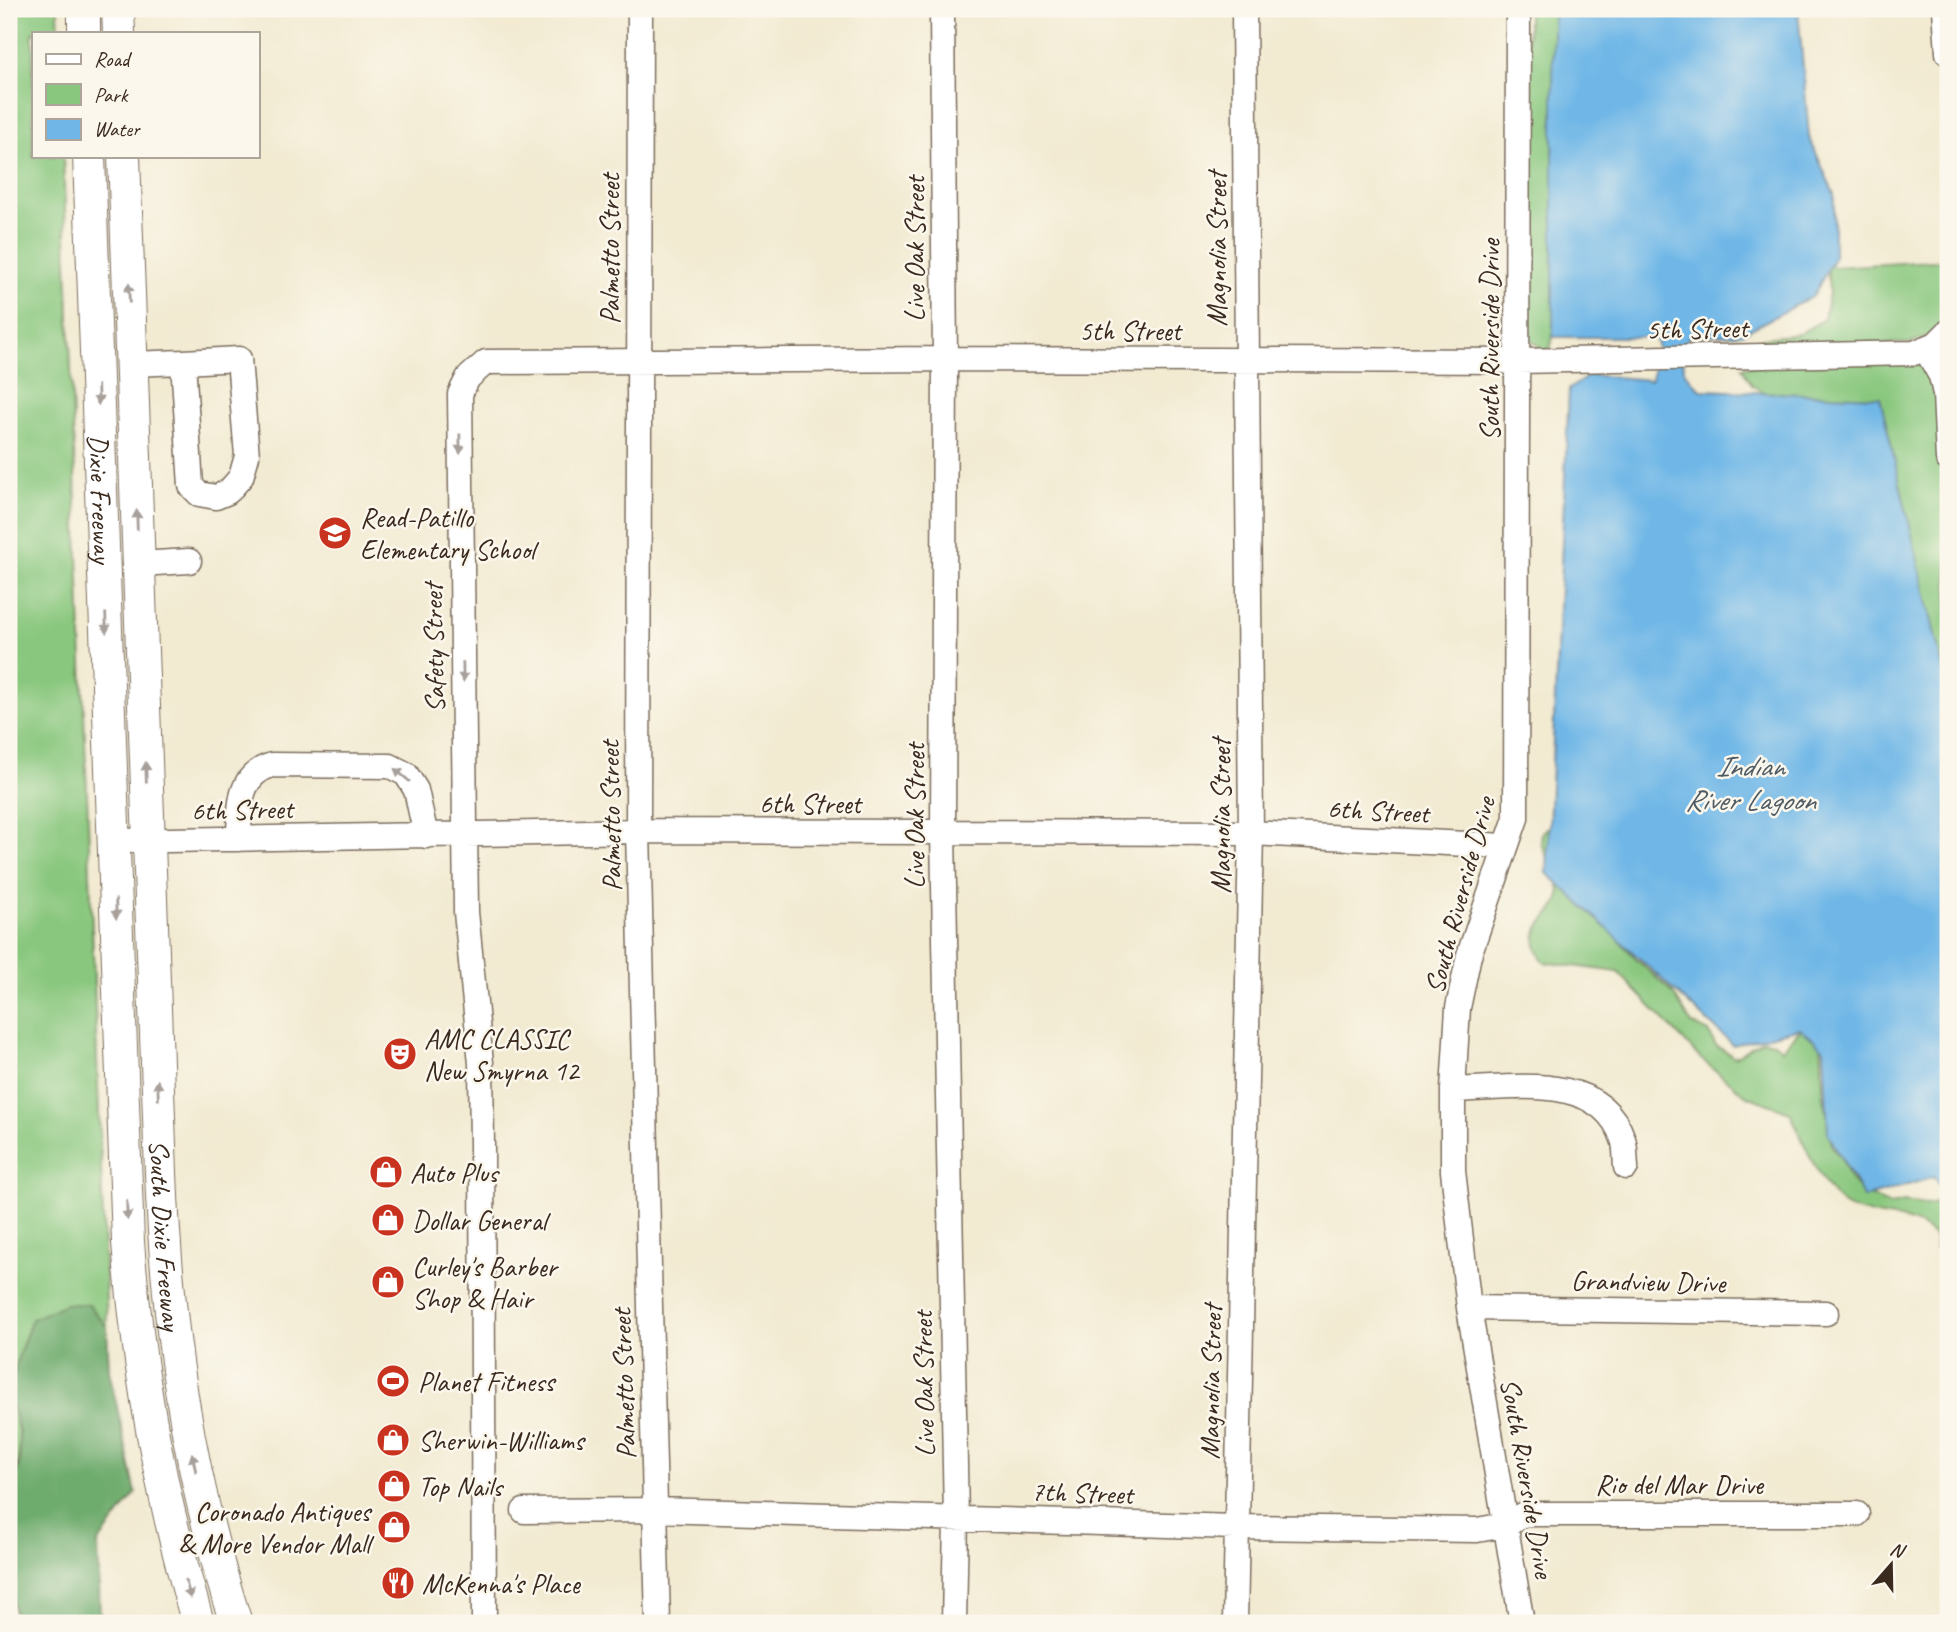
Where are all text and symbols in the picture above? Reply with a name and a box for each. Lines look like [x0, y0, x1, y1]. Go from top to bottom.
legend [32, 32, 259, 158]
text: Road [94, 46, 133, 72]
text: Park [94, 82, 129, 108]
text: Water [94, 116, 141, 142]
street label: Magnolia Street [1199, 168, 1234, 326]
street label: Palmetto Street [592, 171, 627, 324]
street label: Live Oak Street [897, 173, 932, 322]
street label: South Riverside Drive [1472, 237, 1507, 441]
one-way arrow [123, 282, 134, 304]
street label: 5th Street [1646, 310, 1751, 347]
street label: 5th Street [1079, 313, 1184, 348]
one-way arrow [92, 385, 103, 407]
one-way arrow [454, 433, 466, 455]
street label: Dixie Freeway [81, 434, 121, 566]
place label: Read-Patillo Elementary School [360, 500, 540, 567]
one-way arrow [131, 509, 143, 531]
school or university icon: Read-Patillo Elementary School [316, 514, 354, 552]
street label: Safety Street [415, 579, 452, 713]
one-way arrow [100, 612, 111, 634]
one-way arrow [457, 661, 469, 683]
street label: Magnolia Street [1203, 735, 1238, 893]
street label: Palmetto Street [592, 738, 629, 892]
street label: Live Oak Street [897, 740, 932, 889]
water label: Indian River Lagoon [1685, 747, 1818, 819]
one-way arrow [141, 761, 152, 783]
one-way arrow [393, 767, 411, 783]
street label: 6th Street [759, 786, 864, 821]
street label: 6th Street [1326, 790, 1432, 831]
street label: 6th Street [191, 791, 296, 828]
street label: South Riverside Drive [1416, 791, 1503, 997]
one-way arrow [110, 898, 122, 920]
place label: AMC CLASSIC New Smyrna 12 [424, 1021, 581, 1088]
theatre icon: AMC CLASSIC New Smyrna 12 [381, 1035, 419, 1073]
one-way arrow [152, 1079, 163, 1101]
street label: South Dixie Freeway [142, 1139, 190, 1335]
shop icon: Auto Plus [367, 1153, 405, 1191]
place label: Auto Plus [410, 1155, 500, 1190]
one-way arrow [121, 1199, 132, 1221]
shop icon: Dollar General [369, 1201, 407, 1239]
place label: Dollar General [412, 1203, 552, 1238]
place label: Curley's Barber Shop & Hair [412, 1249, 560, 1316]
shop icon: Curley's Barber Shop & Hair [369, 1263, 407, 1301]
street label: Grandview Drive [1570, 1263, 1727, 1300]
street label: Magnolia Street [1192, 1301, 1229, 1460]
street label: Palmetto Street [603, 1305, 644, 1460]
street label: Live Oak Street [905, 1308, 942, 1457]
sports icon: Planet Fitness [374, 1362, 412, 1400]
place label: Planet Fitness [418, 1364, 556, 1399]
street label: South Riverside Drive [1493, 1376, 1563, 1582]
shop icon: Sherwin-Williams [374, 1421, 412, 1459]
place label: Sherwin-Williams [418, 1423, 586, 1458]
one-way arrow [188, 1452, 199, 1474]
shop icon: Top Nails [375, 1467, 413, 1505]
street label: Rio del Mar Drive [1595, 1467, 1765, 1502]
place label: Top Nails [418, 1469, 505, 1504]
street label: 7th Street [1031, 1473, 1136, 1512]
place label: Coronado Antiques & More Vendor Mall [178, 1494, 375, 1561]
shop icon: Coronado Antiques & More Vendor Mall [375, 1508, 413, 1546]
north arrow [1856, 1530, 1926, 1600]
text: N [1887, 1537, 1909, 1564]
restaurant icon: McKenna's Place [379, 1564, 417, 1602]
place label: McKenna's Place [422, 1566, 582, 1601]
one-way arrow [183, 1578, 194, 1600]

